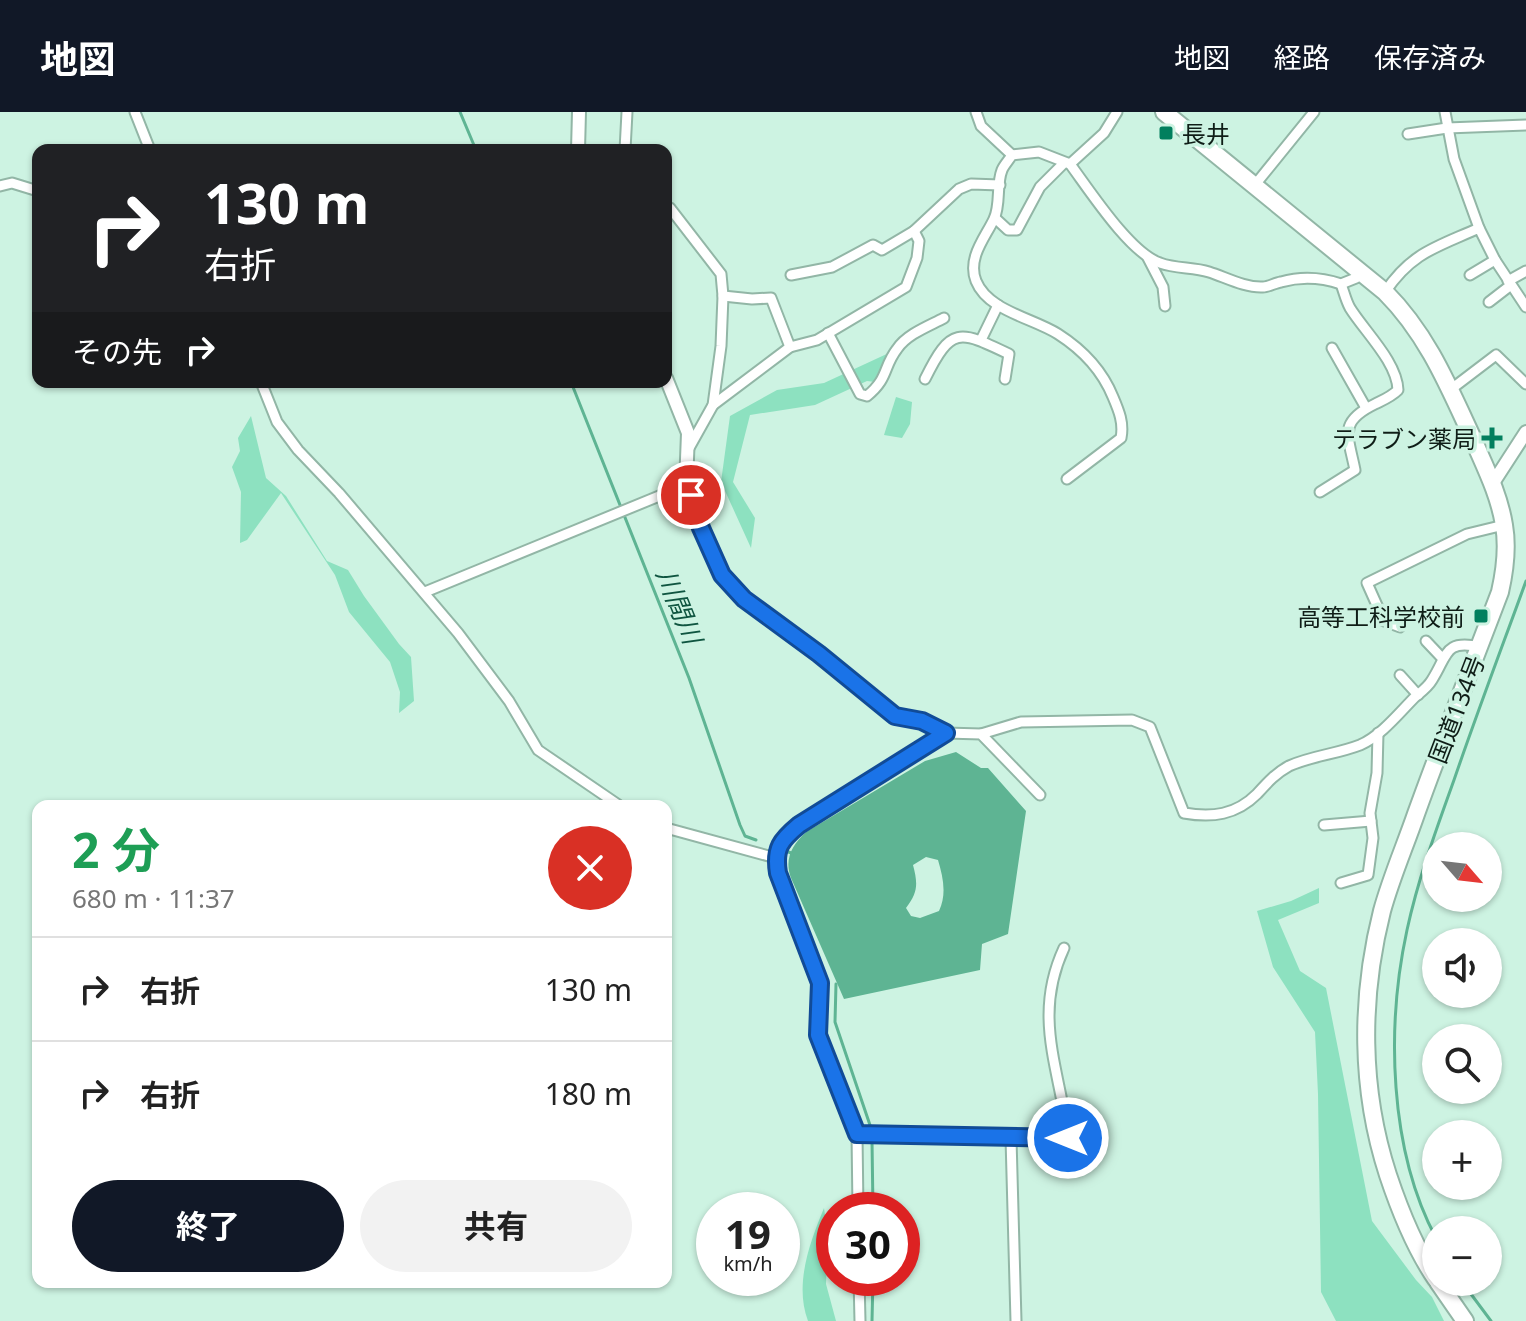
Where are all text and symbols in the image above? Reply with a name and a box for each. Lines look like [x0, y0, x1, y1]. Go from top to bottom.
text: 地図 [40, 32, 116, 84]
text: 地図 [1174, 38, 1230, 76]
text: 経路 [1274, 38, 1330, 76]
text: 保存済み [1374, 38, 1486, 76]
place label: 長井 [1182, 117, 1230, 150]
marker: 長井 [1157, 124, 1175, 142]
text: 130 m [204, 164, 369, 240]
icon: right [72, 176, 176, 280]
text: 右折 [204, 240, 276, 289]
icon: right [178, 328, 222, 372]
text: その先 [72, 331, 162, 372]
place label: テラブン薬局 [1332, 422, 1476, 455]
marker: テラブン薬局 [1483, 429, 1501, 447]
pin [657, 461, 725, 529]
icon: arrive [669, 473, 713, 517]
water label: 川間川 [649, 563, 712, 652]
place label: 高等工科学校前 [1297, 600, 1465, 633]
marker: 高等工科学校前 [1472, 607, 1490, 625]
street label: 国道134号 [1420, 650, 1492, 768]
text: 2 分 [72, 817, 160, 882]
button: close [548, 826, 632, 910]
north arrow [1422, 832, 1502, 912]
map controls [1422, 832, 1502, 1296]
text: 680 m · 11:37 [72, 880, 235, 916]
button: sound [1422, 928, 1502, 1008]
icon: right [72, 967, 116, 1011]
text: 130 m [545, 969, 632, 1010]
text: 右折 [140, 970, 200, 1011]
button: search [1422, 1024, 1502, 1104]
icon: right [72, 1071, 116, 1115]
text: 180 m [545, 1073, 632, 1114]
text: 右折 [140, 1074, 200, 1115]
position arrow [1026, 1096, 1110, 1180]
button: + [1422, 1120, 1502, 1200]
button: 終了 [72, 1180, 344, 1272]
button: 共有 [360, 1180, 632, 1272]
speed limit sign: 30 [816, 1192, 920, 1296]
text: 19 [725, 1206, 771, 1261]
button: − [1422, 1216, 1502, 1296]
text: km/h [723, 1250, 773, 1277]

